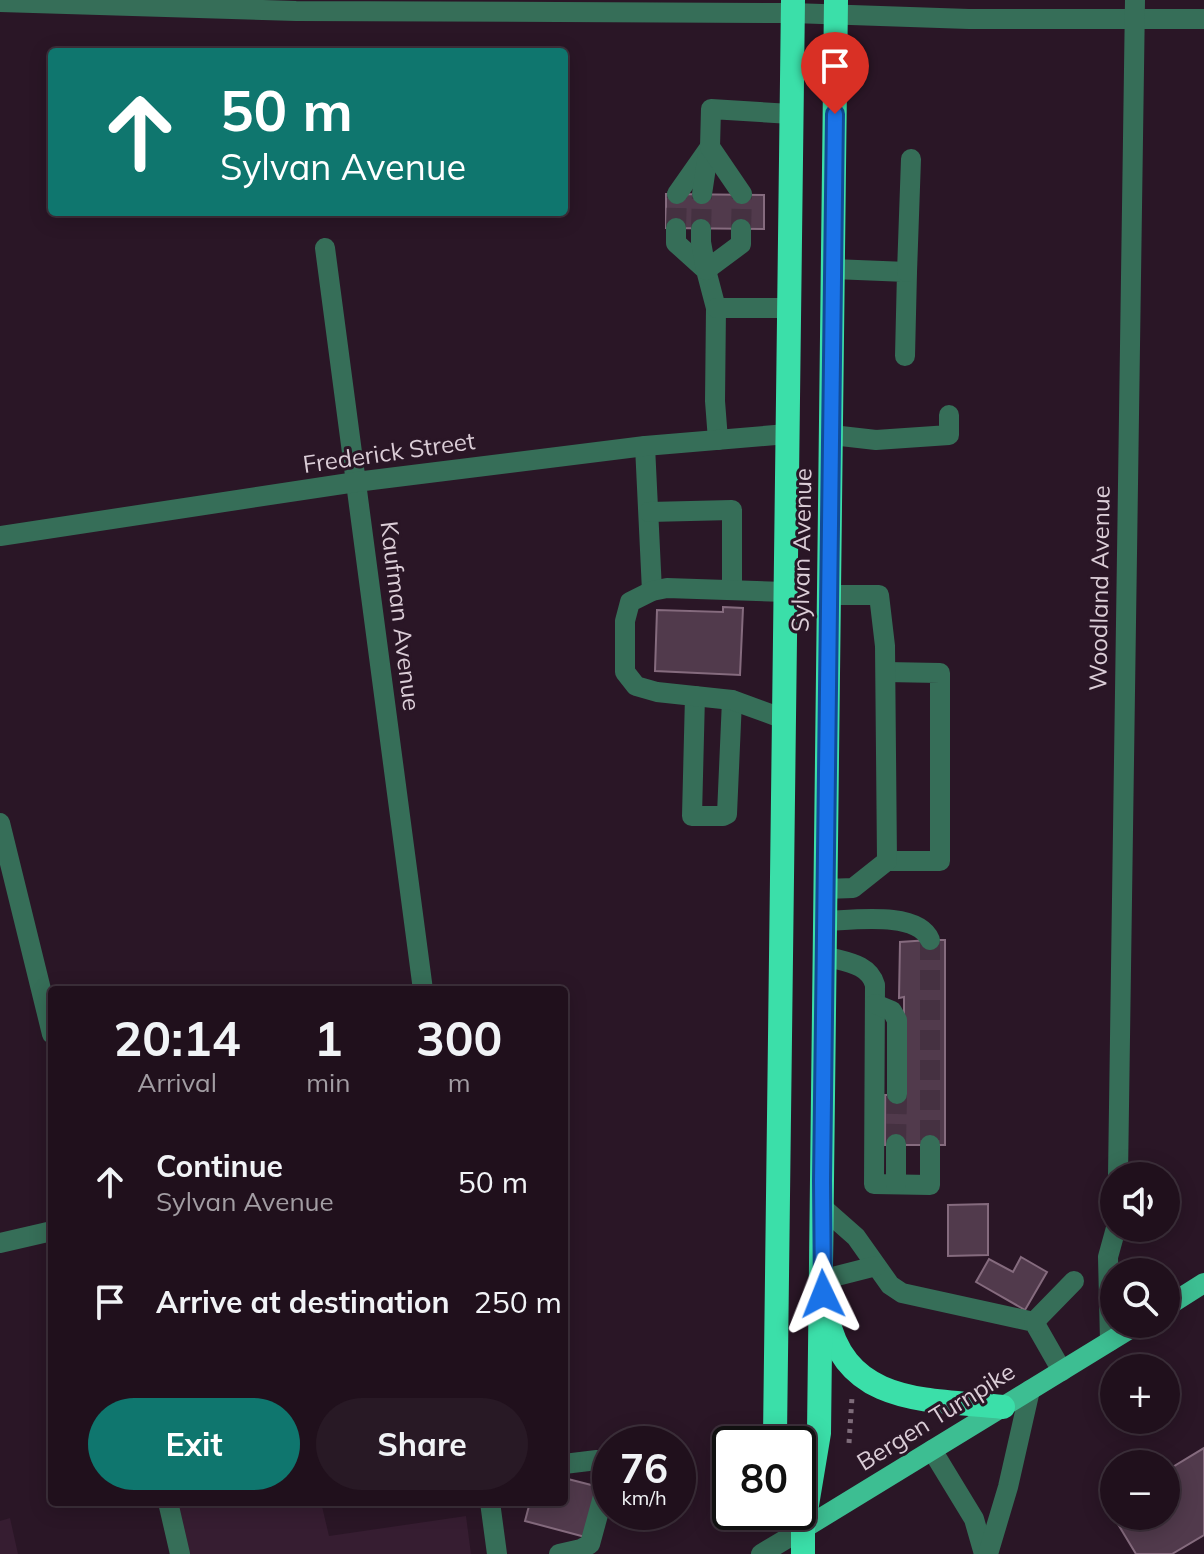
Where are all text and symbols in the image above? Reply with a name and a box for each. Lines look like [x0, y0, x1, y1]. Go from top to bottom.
pin [801, 32, 869, 114]
icon: arrive [813, 44, 857, 88]
text: 50 m [220, 75, 353, 145]
icon: ahead [88, 80, 192, 184]
text: Sylvan Avenue [220, 144, 466, 189]
street label: Frederick Street [301, 425, 477, 479]
street label: Sylvan Avenue [785, 468, 817, 632]
street label: Woodland Avenue [1082, 485, 1116, 691]
street label: Kaufman Avenue [374, 519, 428, 712]
text: 20:14 [114, 1008, 241, 1068]
text: 1 [314, 1008, 343, 1068]
text: 300 [416, 1008, 502, 1068]
text: Arrival [137, 1066, 217, 1099]
text: min [306, 1066, 350, 1099]
text: m [448, 1066, 471, 1099]
text: Continue [156, 1147, 283, 1185]
icon: ahead [88, 1160, 132, 1204]
map controls [1100, 1162, 1180, 1530]
button: sound [1100, 1162, 1180, 1242]
text: 50 m [458, 1163, 528, 1201]
text: Sylvan Avenue [156, 1185, 334, 1218]
position arrow [781, 1252, 865, 1336]
button: search [1100, 1258, 1180, 1338]
icon: arrive [88, 1280, 132, 1324]
text: Arrive at destination [156, 1283, 450, 1321]
text: 250 m [474, 1283, 562, 1321]
button: + [1100, 1354, 1180, 1434]
street label: Bergen Turnpike [851, 1356, 1020, 1477]
button: Exit [88, 1398, 300, 1490]
button: Share [316, 1398, 528, 1490]
speed limit sign: 80 [712, 1426, 816, 1530]
text: 76 [620, 1443, 668, 1493]
button: − [1100, 1450, 1180, 1530]
text: km/h [621, 1485, 667, 1510]

